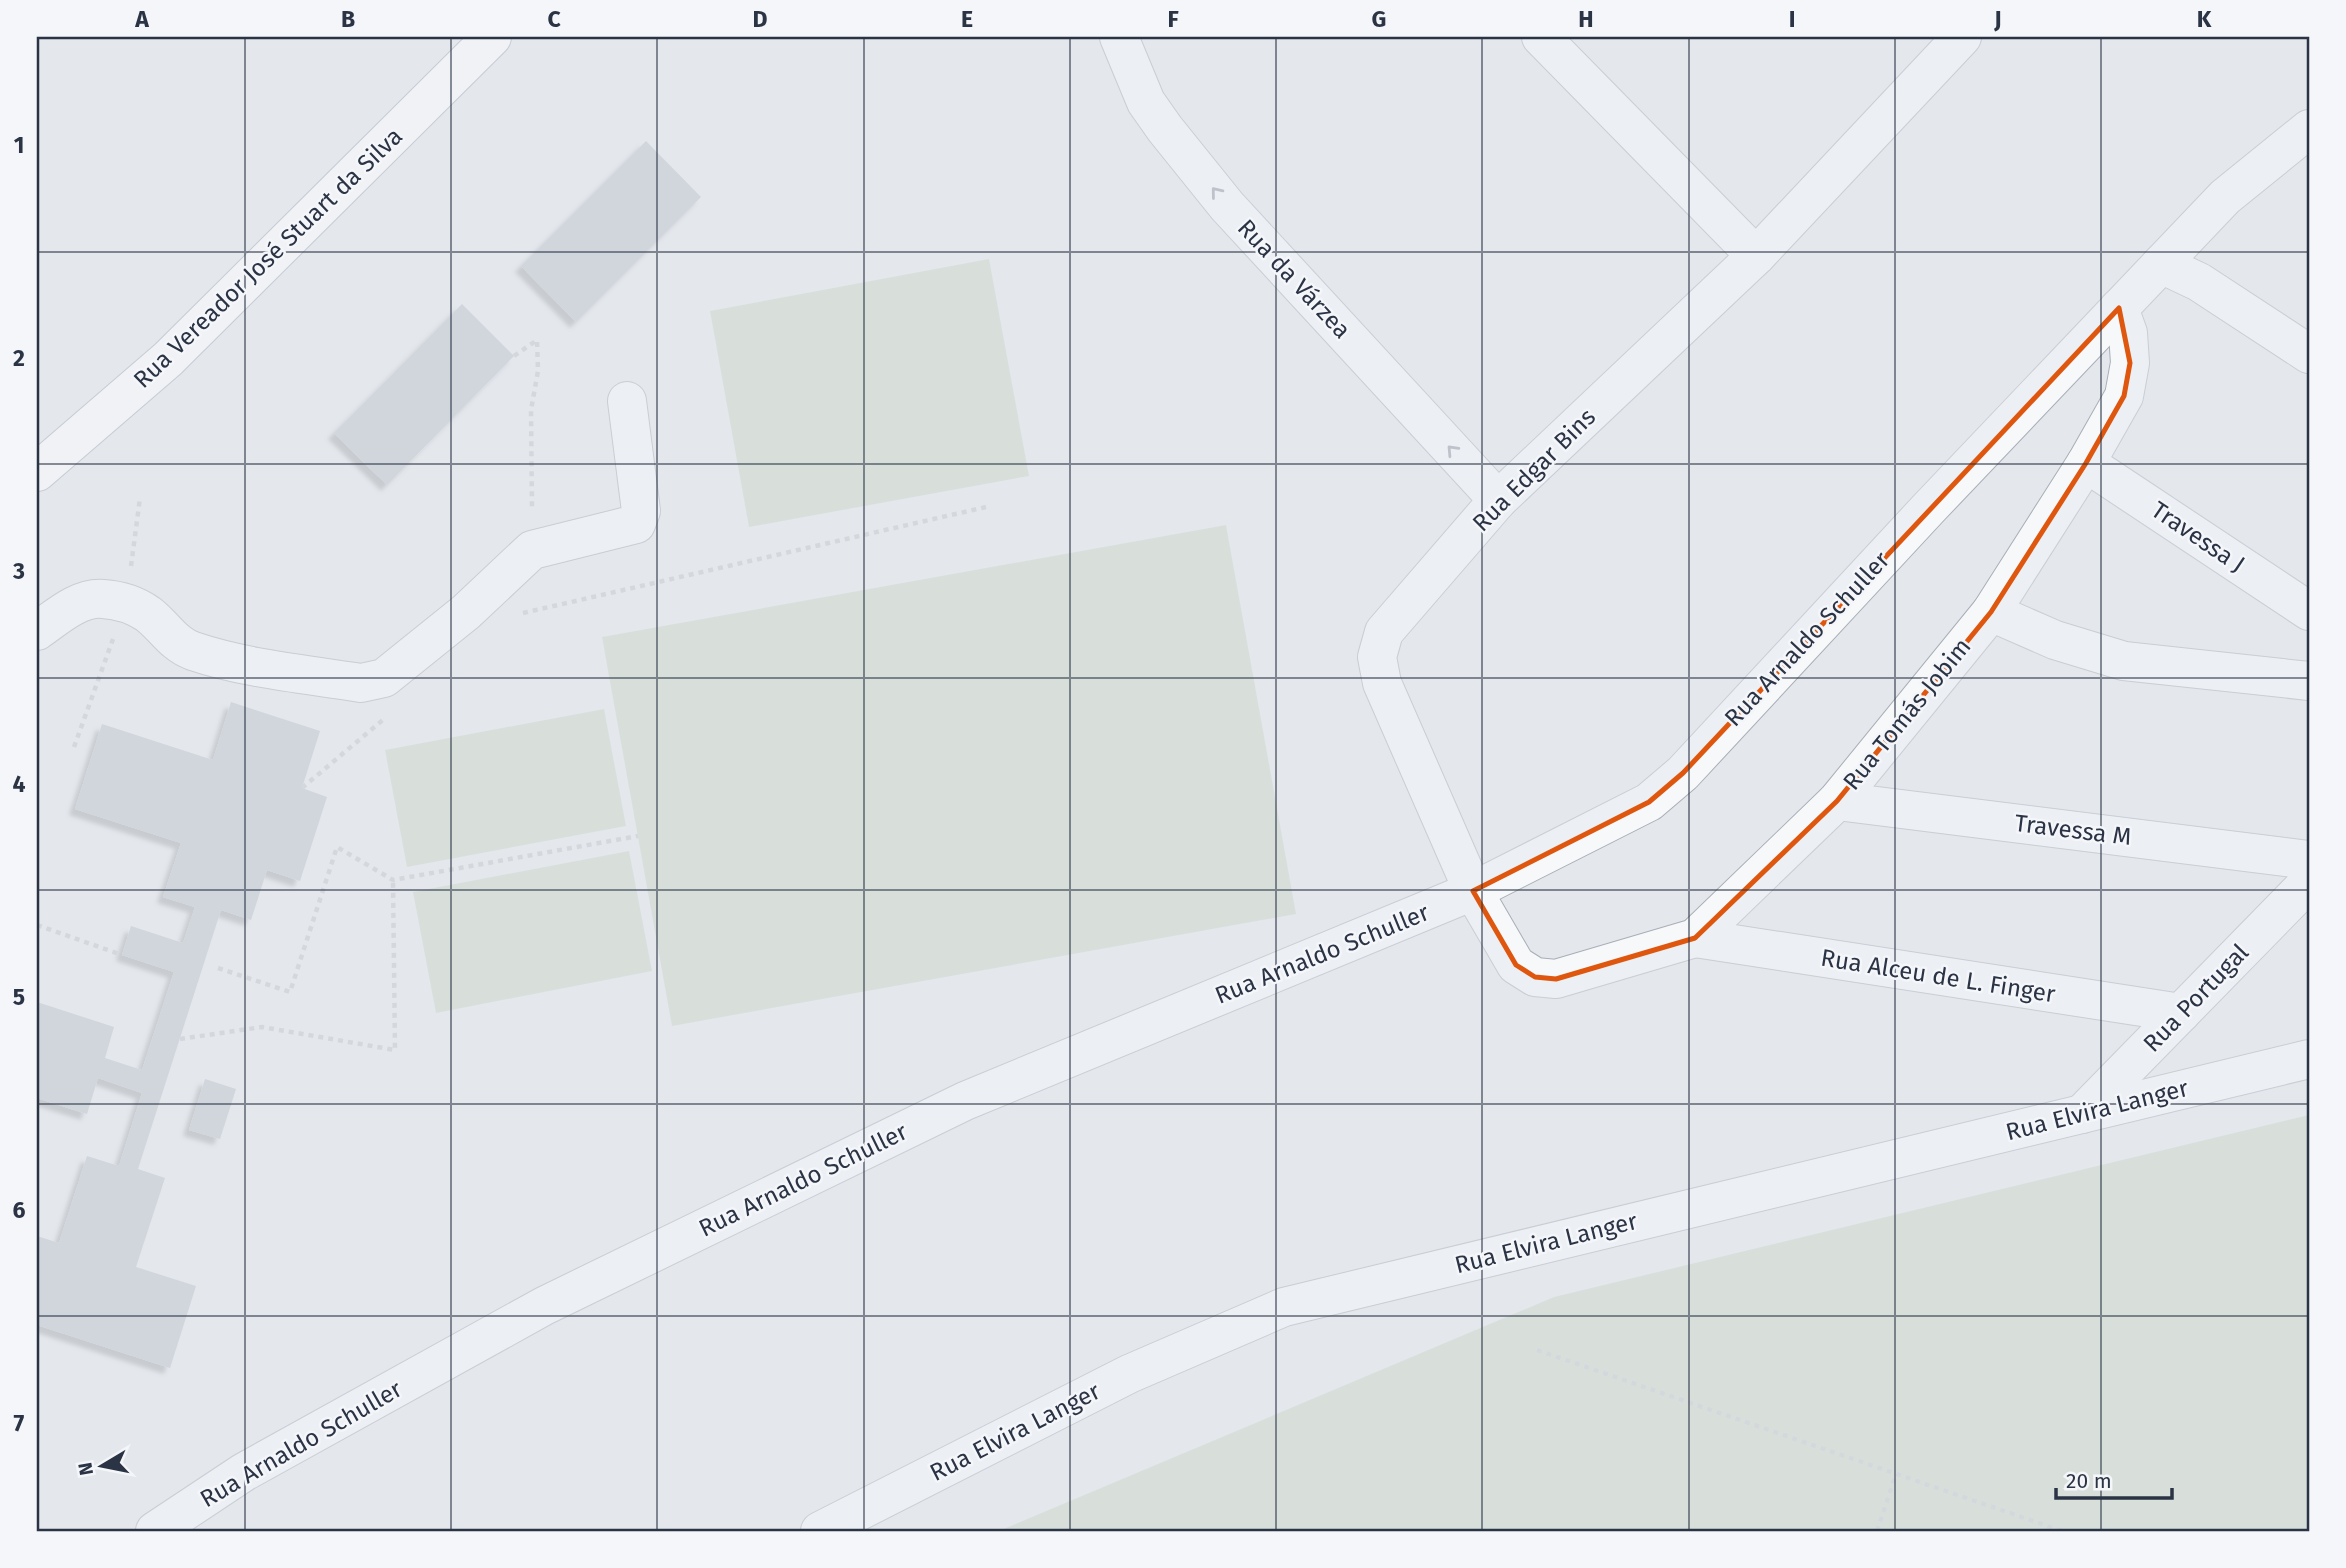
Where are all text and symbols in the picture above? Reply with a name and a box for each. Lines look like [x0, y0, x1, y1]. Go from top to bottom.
text: A [134, 5, 149, 33]
text: B [341, 5, 355, 33]
text: C [547, 5, 561, 33]
text: D [753, 5, 768, 33]
text: E [961, 5, 973, 33]
text: F [1167, 5, 1179, 33]
text: G [1372, 5, 1386, 33]
text: H [1578, 5, 1594, 33]
text: I [1789, 5, 1795, 33]
text: J [1993, 5, 2002, 33]
text: K [2197, 5, 2212, 33]
street label: Rua Vereador José Stuart da Silva [128, 122, 408, 394]
text: 1 [14, 131, 24, 159]
one-way arrow [1211, 188, 1224, 200]
street label: Rua da Várzea [1232, 214, 1356, 344]
text: 2 [13, 344, 25, 372]
street label: Rua Edgar Bins [1467, 403, 1601, 537]
one-way arrow [1448, 445, 1460, 458]
street label: Travessa J [2146, 496, 2250, 578]
street label: Rua Arnaldo Schuller [1719, 545, 1896, 732]
text: 3 [12, 557, 25, 585]
street label: Rua Tomás Jobim [1837, 633, 1977, 795]
text: 4 [13, 770, 26, 798]
street label: Travessa M [2013, 809, 2133, 851]
street label: Rua Arnaldo Schuller [1211, 898, 1434, 1010]
street label: Rua Portugal [2138, 938, 2254, 1058]
street label: Rua Alceu de L. Finger [1819, 944, 2058, 1008]
text: 5 [13, 983, 25, 1011]
street label: Rua Elvira Langer [2003, 1074, 2192, 1146]
street label: Rua Arnaldo Schuller [694, 1117, 912, 1243]
text: 6 [13, 1196, 26, 1224]
street label: Rua Elvira Langer [1452, 1207, 1641, 1279]
street label: Rua Arnaldo Schuller [195, 1374, 407, 1513]
street label: Rua Elvira Langer [925, 1377, 1105, 1487]
text: 7 [14, 1409, 25, 1437]
north arrow [66, 1432, 136, 1502]
scale bar [2056, 1456, 2171, 1500]
text: N [73, 1461, 98, 1477]
text: 20 m [2066, 1468, 2112, 1494]

